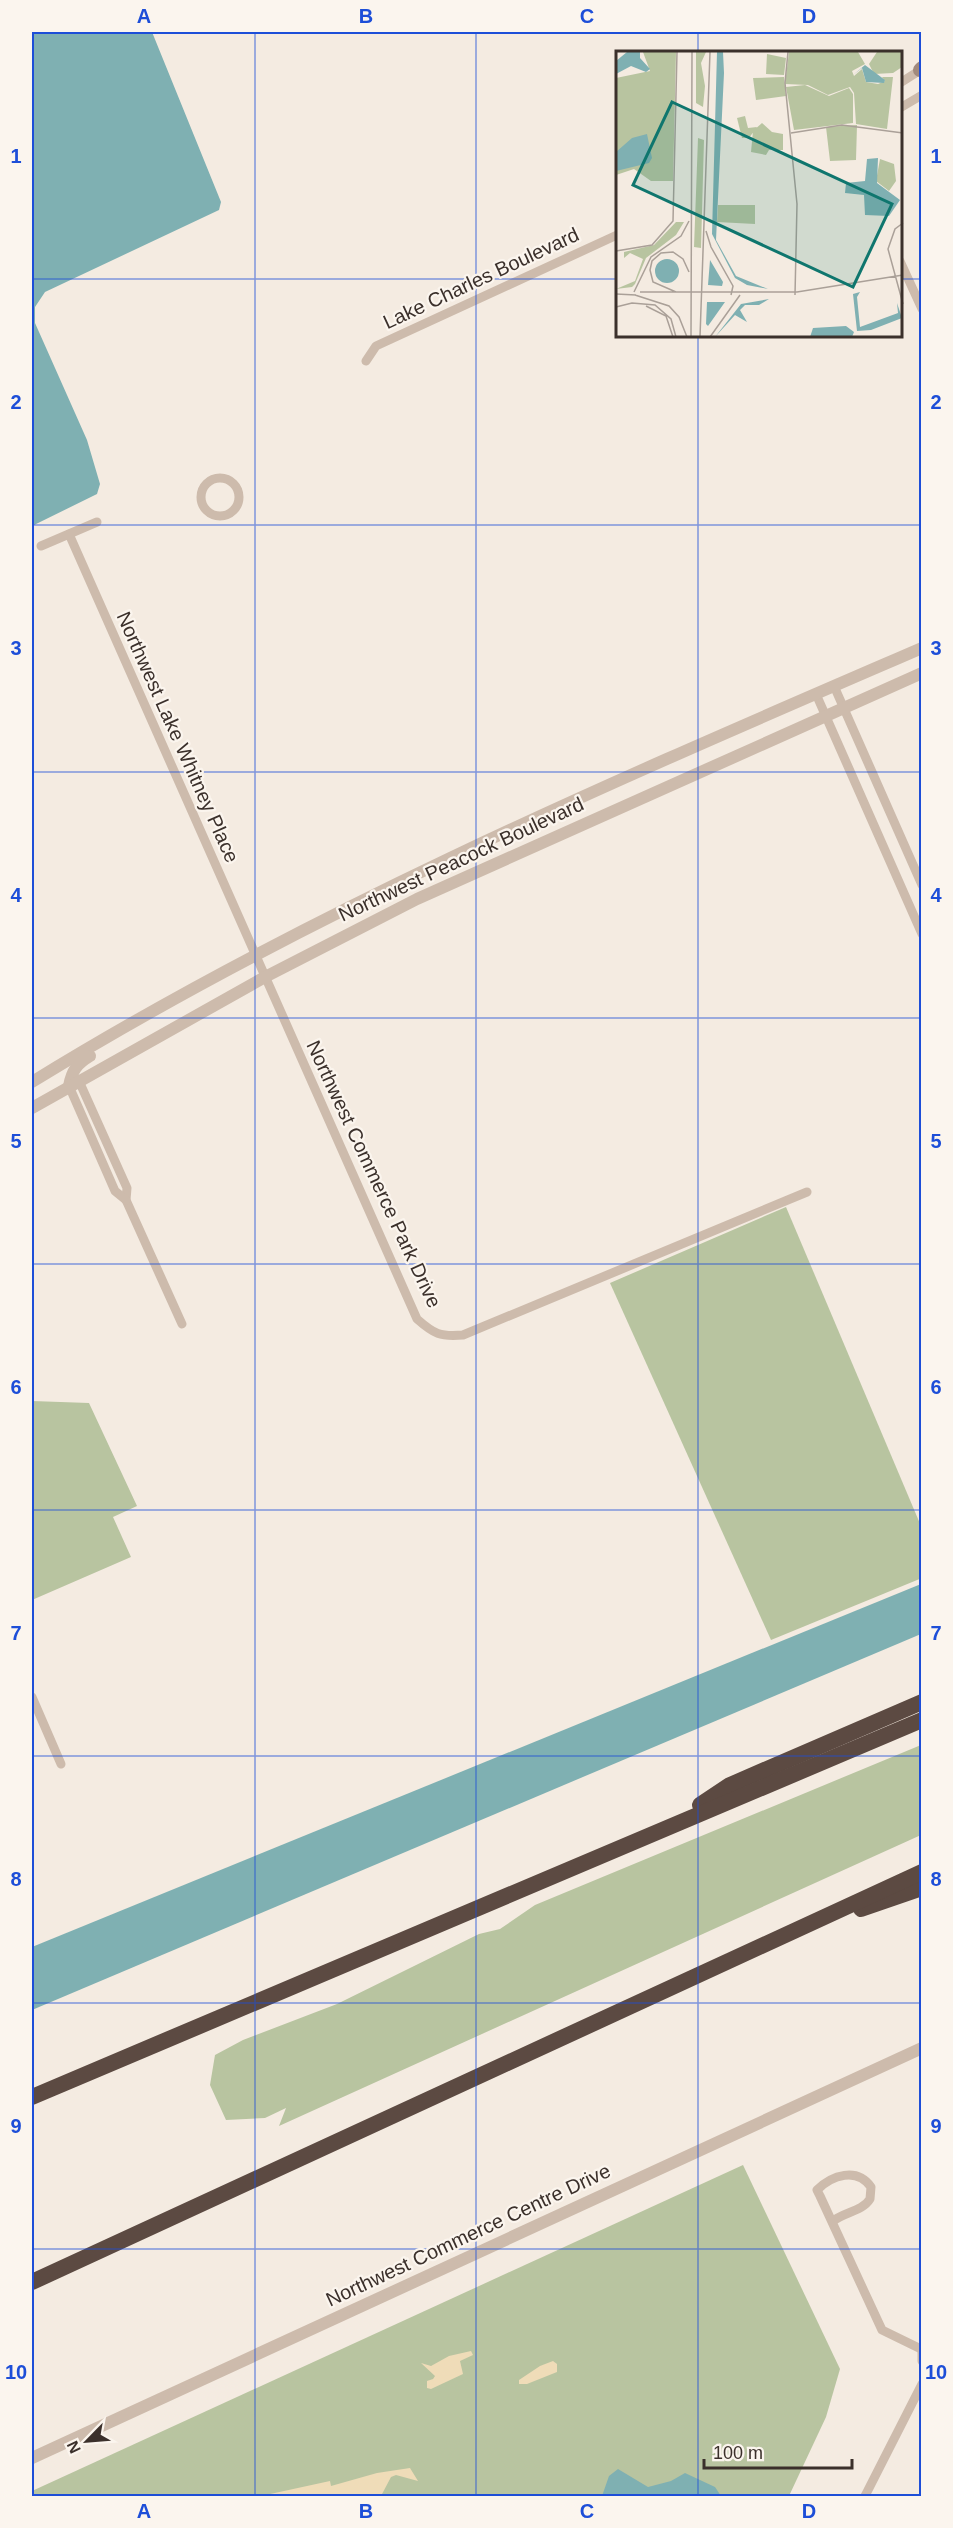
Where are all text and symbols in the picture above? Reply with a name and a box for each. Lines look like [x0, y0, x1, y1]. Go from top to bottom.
text: A [137, 5, 151, 27]
text: B [359, 5, 373, 27]
text: C [580, 5, 594, 27]
text: D [802, 5, 816, 27]
inset map [616, 51, 902, 338]
text: 1 [10, 145, 22, 167]
text: 1 [930, 145, 942, 167]
street label: Lake Charles Boulevard [380, 223, 582, 333]
text: 2 [10, 391, 22, 413]
text: 2 [930, 391, 942, 413]
street label: Northwest Lake Whitney Place [113, 608, 243, 866]
text: 3 [10, 637, 22, 659]
text: 3 [930, 637, 942, 659]
street label: Northwest Peacock Boulevard [335, 792, 587, 926]
text: 4 [10, 884, 22, 906]
text: 4 [930, 884, 942, 906]
street label: Northwest Commerce Park Drive [302, 1037, 446, 1311]
text: 5 [10, 1130, 22, 1152]
text: 5 [930, 1130, 942, 1152]
text: 6 [10, 1376, 22, 1398]
text: 6 [930, 1376, 942, 1398]
text: 7 [10, 1622, 22, 1644]
text: 7 [930, 1622, 942, 1644]
text: 8 [10, 1868, 22, 1890]
text: 8 [930, 1868, 942, 1890]
text: 9 [10, 2115, 22, 2137]
text: 9 [930, 2115, 942, 2137]
street label: Northwest Commerce Centre Drive [322, 2159, 614, 2311]
text: 10 [5, 2361, 27, 2383]
text: 10 [925, 2361, 947, 2383]
north arrow [57, 2411, 117, 2471]
scale bar [704, 2432, 852, 2470]
text: N [64, 2438, 84, 2456]
text: 100 m [713, 2443, 763, 2463]
text: A [137, 2500, 151, 2522]
text: B [359, 2500, 373, 2522]
text: C [580, 2500, 594, 2522]
text: D [802, 2500, 816, 2522]

